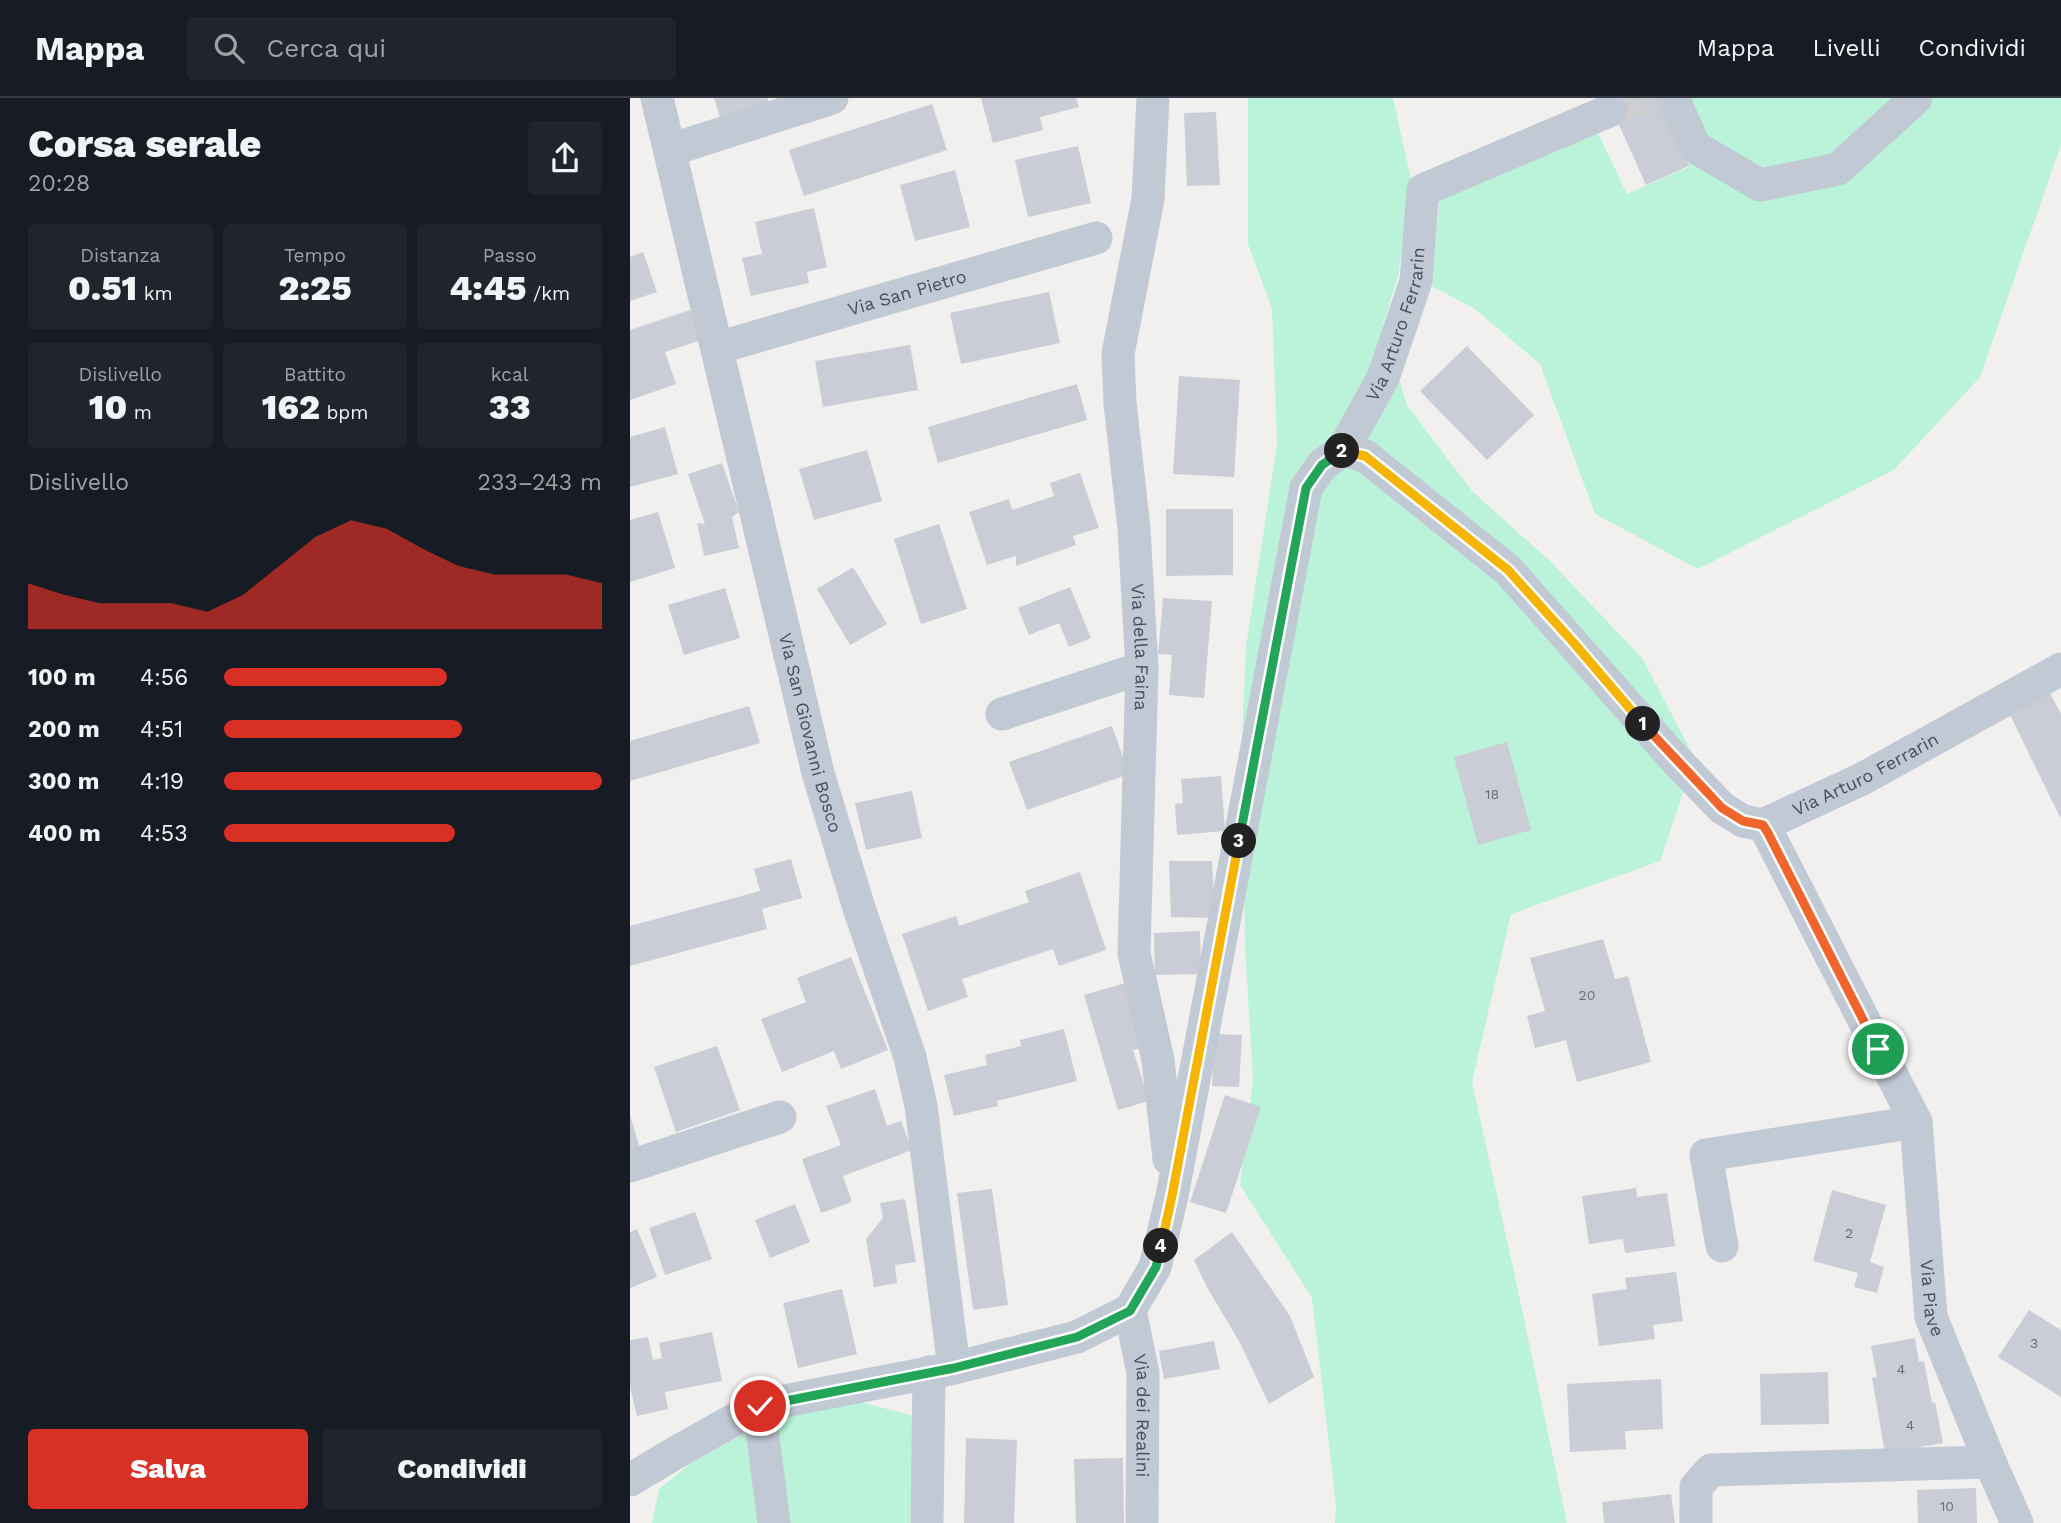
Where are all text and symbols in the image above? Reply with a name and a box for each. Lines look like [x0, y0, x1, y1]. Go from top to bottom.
search box [186, 17, 676, 80]
text: Mappa [35, 29, 144, 68]
icon: search [210, 29, 248, 67]
text: Cerca qui [266, 33, 386, 63]
text: Mappa [1697, 34, 1774, 62]
text: Livelli [1812, 34, 1881, 62]
text: Condividi [1919, 34, 2026, 62]
button: share [528, 121, 602, 195]
text: Corsa serale [28, 122, 261, 166]
text: 20:28 [28, 170, 90, 197]
text: Distanza [80, 244, 160, 267]
text: Tempo [284, 244, 346, 267]
text: Passo [483, 244, 537, 267]
street label: Via Arturo Ferrarin [1361, 246, 1429, 405]
street label: Via San Pietro [845, 265, 969, 319]
text: 0.51 [68, 267, 137, 309]
text: 2:25 [278, 267, 352, 309]
text: 4:45 [449, 267, 526, 309]
text: km [137, 282, 173, 305]
text: /km [526, 282, 570, 305]
text: Dislivello [79, 363, 162, 386]
text: Battito [284, 363, 346, 386]
text: kcal [491, 363, 528, 386]
text: 10 [89, 386, 127, 428]
text: 162 [262, 386, 320, 428]
text: 33 [489, 386, 531, 428]
text: m [127, 401, 152, 424]
text: bpm [320, 401, 368, 424]
pin: 2 [1324, 434, 1360, 468]
text: 2 [1336, 439, 1347, 462]
text: Dislivello [28, 469, 129, 496]
text: 233–243 m [477, 469, 602, 496]
street label: Via della Faina [1127, 583, 1153, 711]
street label: Via San Giovanni Bosco [775, 631, 846, 835]
text: 100 m [28, 664, 96, 691]
text: 4:56 [140, 664, 188, 691]
pin: 1 [1626, 706, 1660, 742]
text: 1 [1638, 712, 1647, 735]
text: 200 m [28, 716, 100, 743]
text: 4:51 [140, 716, 183, 743]
street label: Via Arturo Ferrarin [1789, 728, 1942, 820]
text: 300 m [28, 768, 99, 795]
text: 4:19 [140, 768, 184, 795]
house number: 18 [1485, 786, 1499, 802]
text: 400 m [28, 820, 101, 847]
text: 4:53 [140, 820, 188, 847]
pin: 3 [1222, 824, 1256, 858]
text: 3 [1233, 829, 1244, 852]
house number: 20 [1579, 987, 1595, 1003]
pin [1848, 1019, 1908, 1079]
icon: arrive [1859, 1030, 1897, 1068]
house number: 2 [1845, 1225, 1853, 1241]
pin: 4 [1144, 1228, 1178, 1264]
text: 4 [1154, 1234, 1167, 1257]
street label: Via Piave [1917, 1259, 1949, 1339]
house number: 3 [2030, 1335, 2038, 1351]
street label: Via dei Realini [1129, 1352, 1154, 1478]
house number: 4 [1897, 1361, 1905, 1377]
pin [730, 1376, 790, 1436]
icon: check [741, 1387, 779, 1425]
house number: 4 [1906, 1417, 1914, 1433]
button: Salva [28, 1429, 308, 1509]
button: Condividi [322, 1429, 602, 1509]
house number: 10 [1940, 1498, 1954, 1514]

